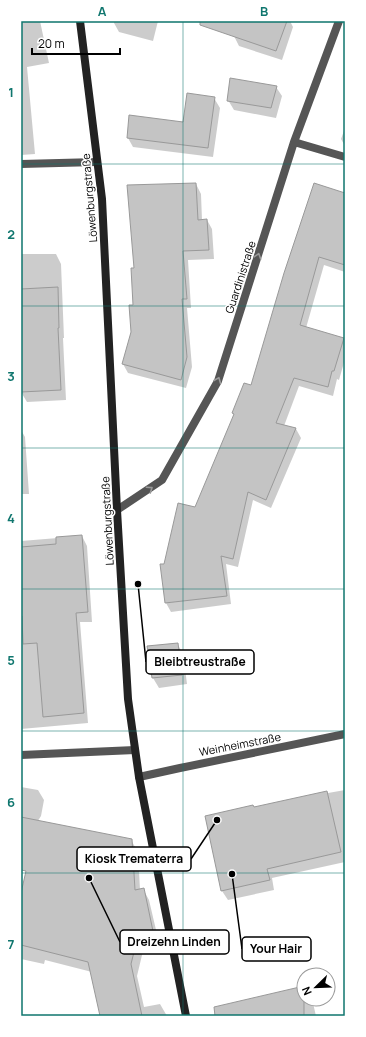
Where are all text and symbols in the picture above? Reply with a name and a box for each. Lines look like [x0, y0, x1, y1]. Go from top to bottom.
text: A [98, 2, 107, 20]
text: B [260, 2, 268, 20]
scale bar [32, 30, 120, 56]
text: 20 m [38, 35, 65, 52]
text: 1 [8, 83, 14, 101]
street label: Löwenburgstraße [78, 152, 100, 243]
text: 2 [7, 225, 15, 243]
street label: Guardinistraße [221, 238, 259, 315]
one-way arrow [253, 253, 262, 260]
text: 3 [7, 367, 15, 385]
one-way arrow [213, 376, 221, 383]
street label: Löwenburgstraße [97, 475, 117, 566]
one-way arrow [145, 486, 152, 493]
text: 4 [7, 509, 15, 527]
callout: Bleibtreustraße [146, 650, 254, 674]
text: 5 [7, 651, 15, 669]
text: Bleibtreustraße [154, 653, 246, 670]
street label: Weinheimstraße [198, 729, 283, 759]
text: 6 [7, 793, 15, 811]
callout: Kiosk Trematerra [77, 847, 191, 871]
text: Kiosk Trematerra [85, 850, 183, 867]
callout: Dreizehn Linden [120, 930, 229, 954]
text: Dreizehn Linden [127, 933, 221, 950]
text: 7 [8, 935, 15, 953]
callout: Your Hair [242, 937, 311, 961]
text: Your Hair [250, 940, 302, 957]
north arrow [296, 967, 336, 1007]
text: N [298, 984, 315, 998]

